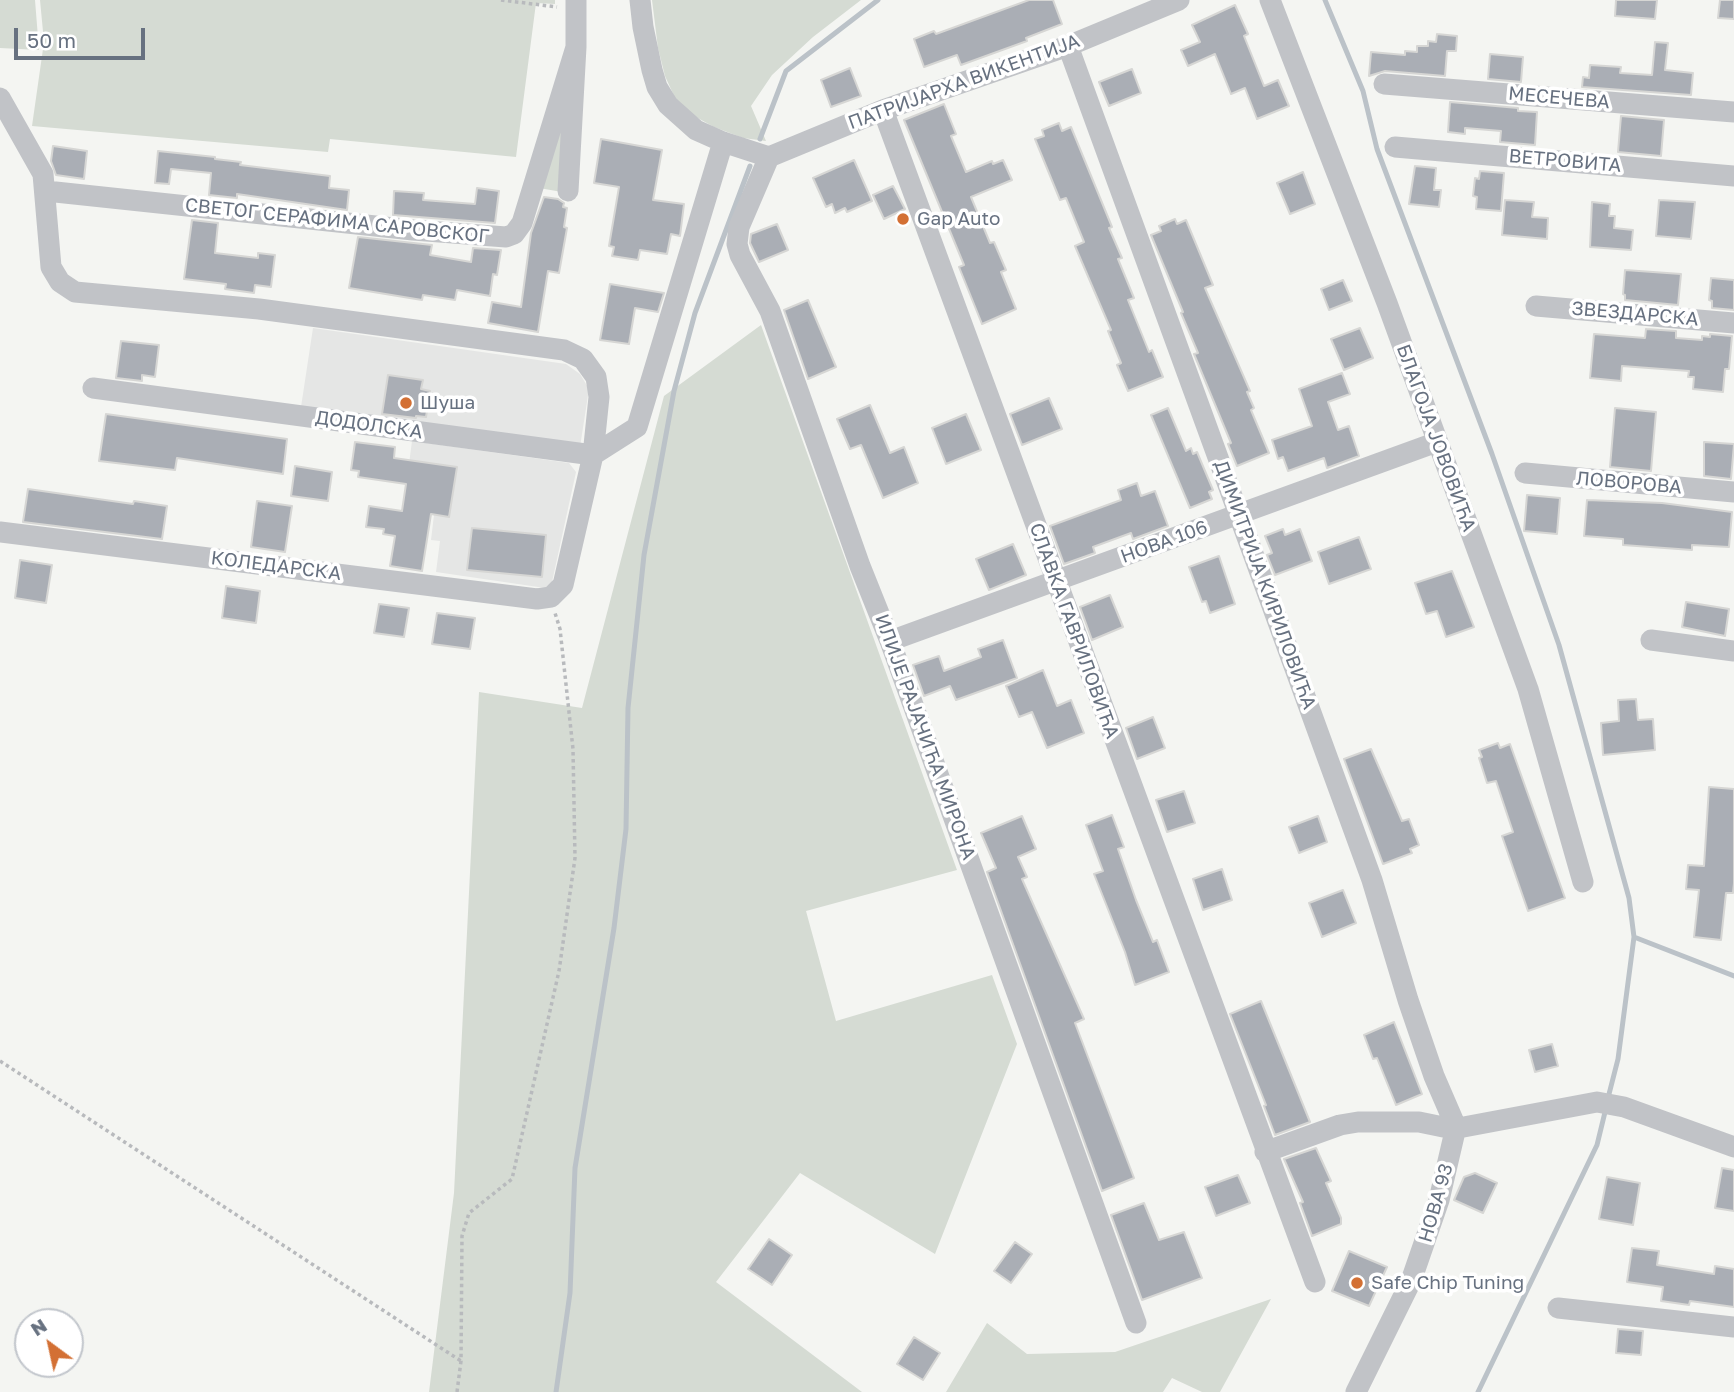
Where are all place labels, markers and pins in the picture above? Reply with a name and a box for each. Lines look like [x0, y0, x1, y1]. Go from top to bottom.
place label: Gap Auto [917, 208, 1000, 230]
marker: Gap Auto [895, 211, 911, 227]
place label: Шуша [420, 392, 475, 414]
marker: Шуша [398, 395, 414, 411]
place label: Safe Chip Tuning [1371, 1272, 1524, 1294]
marker: Safe Chip Tuning [1349, 1275, 1365, 1291]

